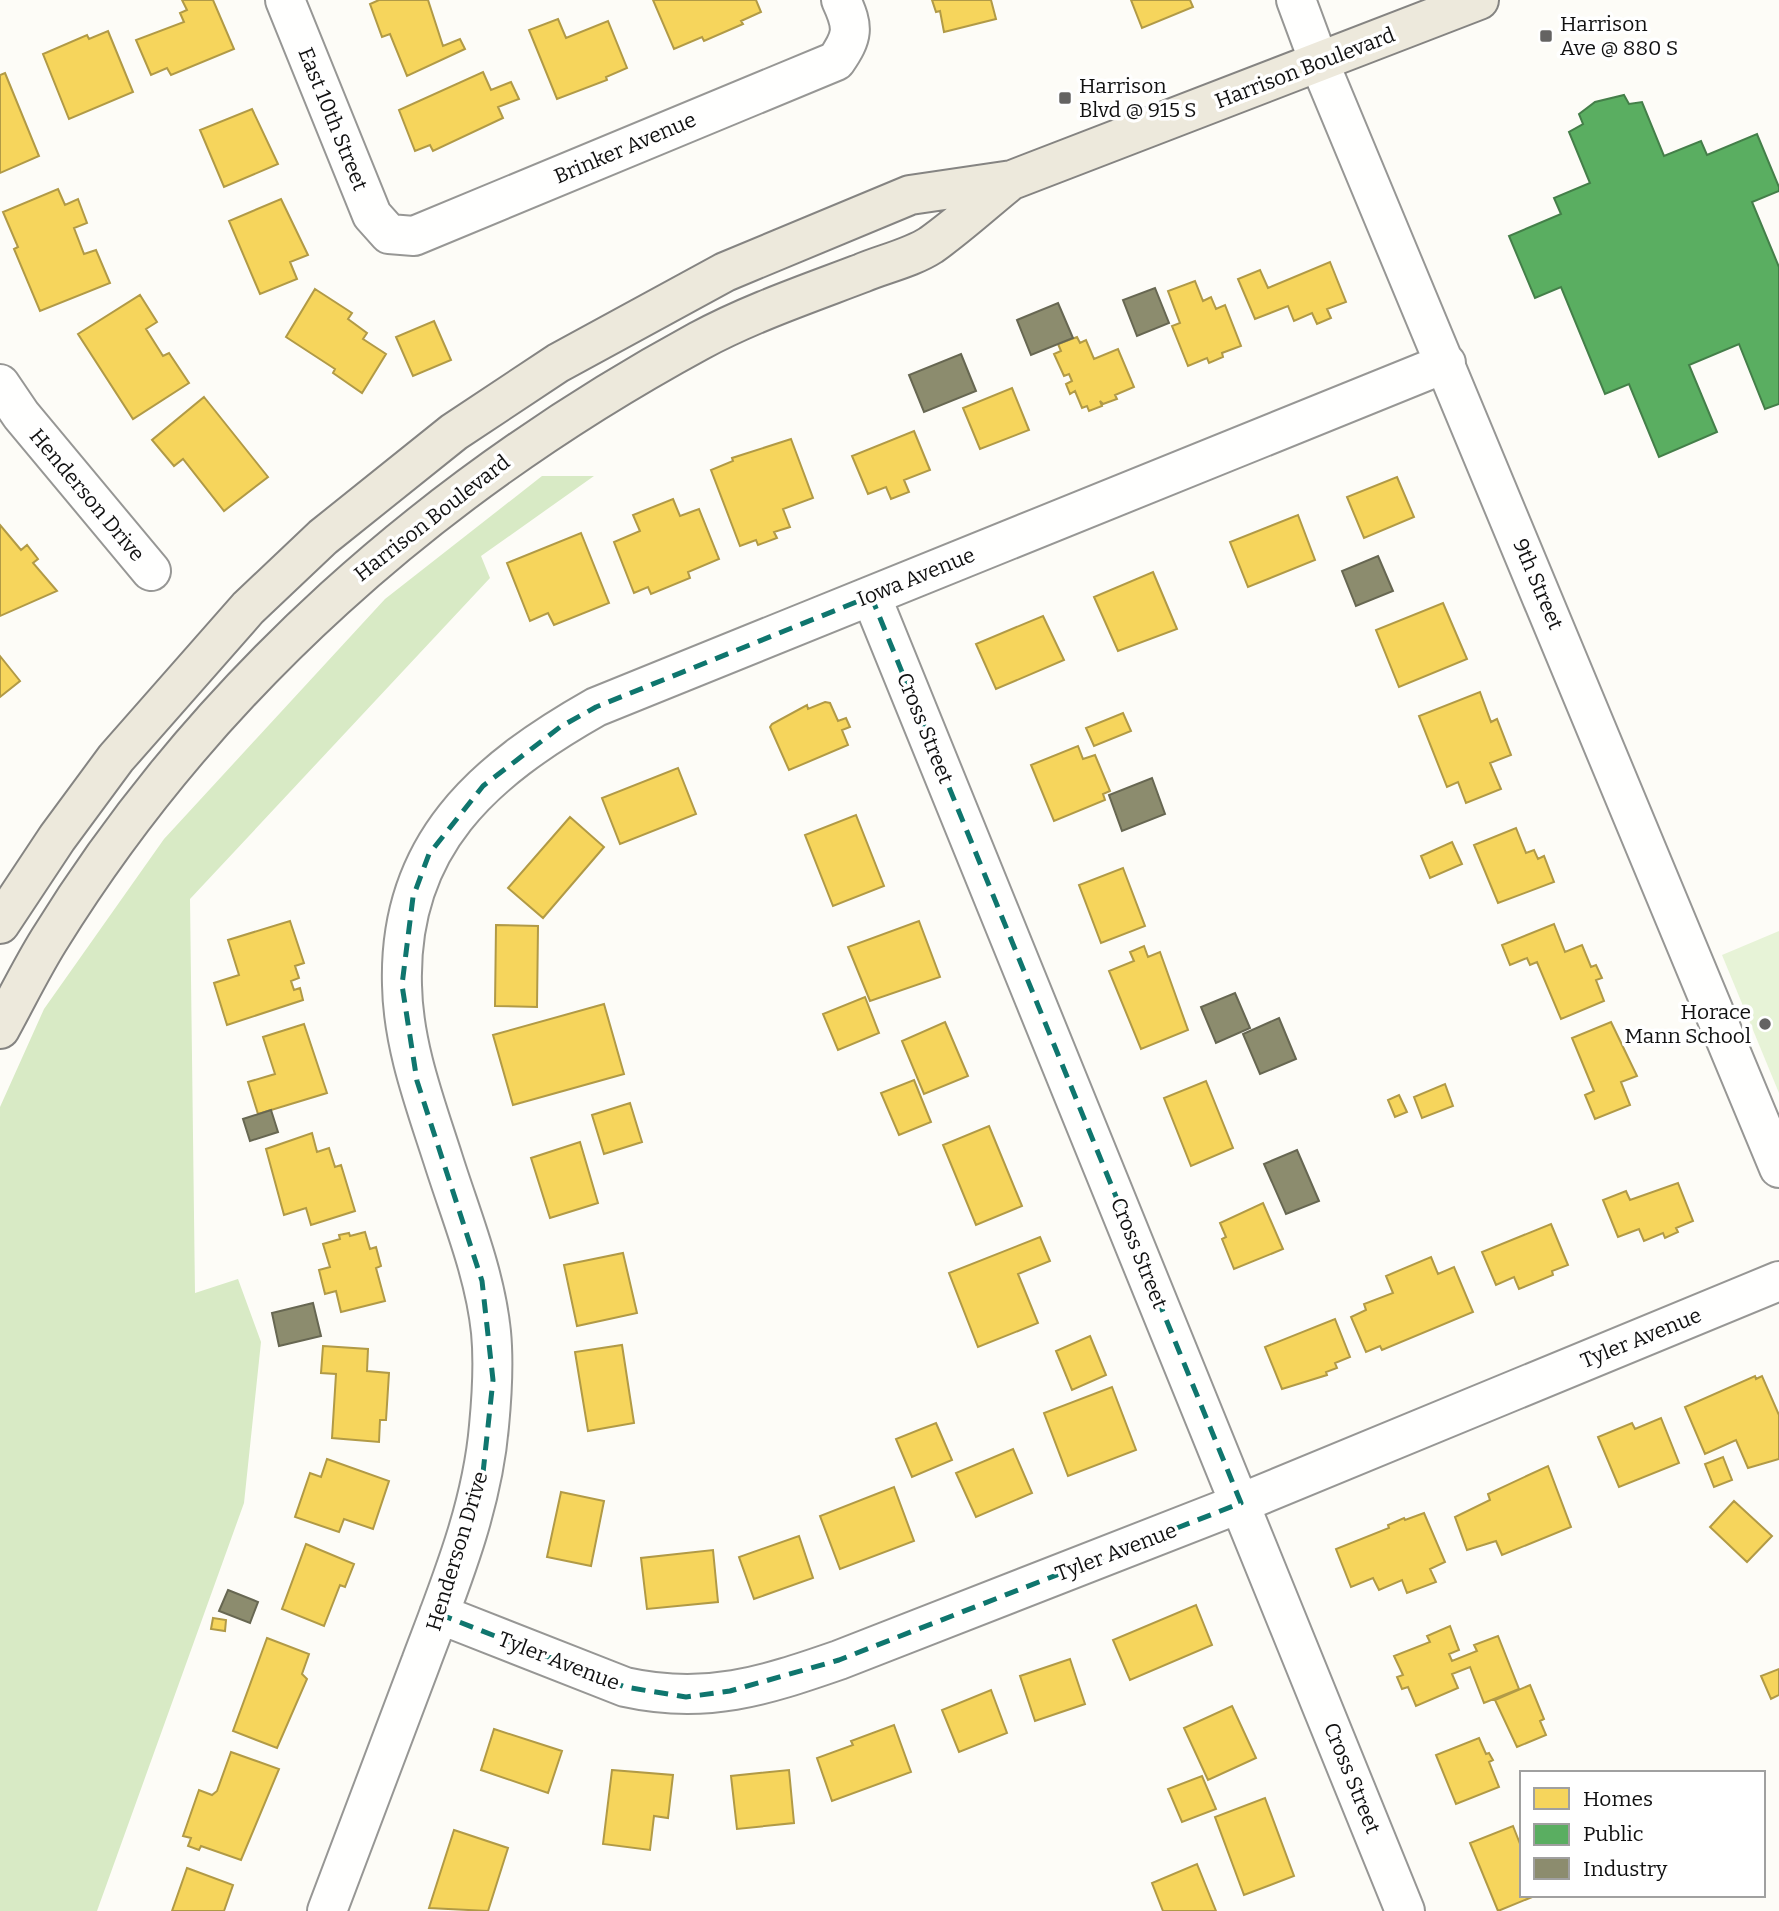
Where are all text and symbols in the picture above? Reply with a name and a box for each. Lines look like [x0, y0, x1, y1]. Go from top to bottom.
place label: Harrison Ave @ 880 S [1560, 11, 1678, 61]
street label: Harrison Boulevard [1211, 22, 1399, 114]
marker: Harrison Ave @ 880 S [1538, 28, 1554, 44]
street label: East 10th Street [292, 44, 374, 195]
place label: Harrison Blvd @ 915 S [1079, 73, 1197, 123]
marker: Harrison Blvd @ 915 S [1057, 90, 1073, 106]
street label: Brinker Avenue [550, 106, 700, 190]
street label: Henderson Drive [24, 423, 150, 567]
street label: Harrison Boulevard [349, 449, 515, 587]
street label: 9th Street [1507, 535, 1569, 634]
street label: Iowa Avenue [853, 542, 979, 612]
street label: Cross Street [891, 669, 959, 788]
place label: Horace Mann School [1624, 999, 1751, 1049]
marker: Horace Mann School [1757, 1016, 1773, 1032]
street label: Cross Street [1105, 1194, 1173, 1313]
street label: Tyler Avenue [1577, 1302, 1705, 1374]
street label: Henderson Drive [420, 1468, 494, 1634]
street label: Tyler Avenue [1052, 1517, 1180, 1587]
street label: Tyler Avenue [495, 1626, 623, 1696]
street label: Cross Street [1318, 1719, 1386, 1838]
legend [1520, 1771, 1765, 1897]
text: Homes [1583, 1786, 1653, 1812]
text: Public [1583, 1821, 1644, 1847]
text: Industry [1583, 1856, 1668, 1882]

